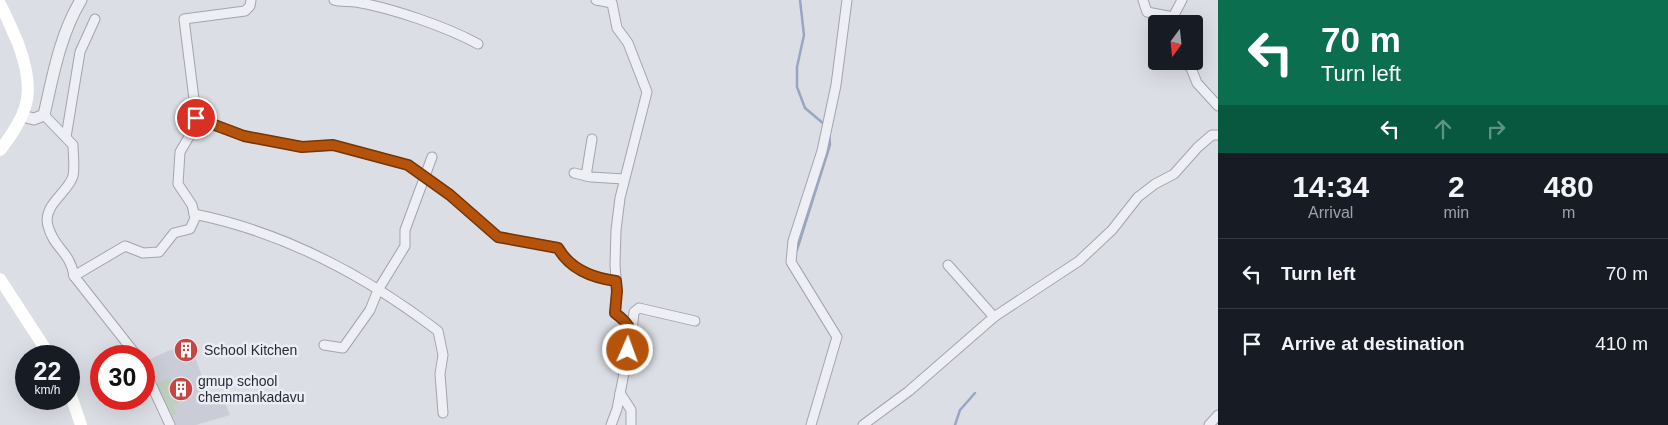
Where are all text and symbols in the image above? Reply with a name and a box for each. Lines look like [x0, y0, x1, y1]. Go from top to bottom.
north arrow [1148, 15, 1202, 70]
map controls [1148, 15, 1203, 70]
icon: left [1238, 20, 1303, 85]
text: 70 m [1321, 20, 1401, 59]
text: Turn left [1321, 61, 1401, 86]
pin [175, 97, 217, 139]
icon: arrive [182, 104, 210, 132]
icon: left [1376, 115, 1404, 143]
icon: ahead [1429, 115, 1457, 143]
icon: right [1482, 115, 1510, 143]
text: 14:34 [1292, 170, 1369, 203]
text: 2 [1448, 170, 1465, 203]
text: 480 [1544, 170, 1594, 203]
text: Arrival [1308, 204, 1353, 221]
text: min [1443, 204, 1469, 221]
text: m [1562, 204, 1575, 221]
icon: left [1238, 260, 1266, 288]
text: Turn left [1281, 263, 1356, 284]
text: 70 m [1606, 263, 1648, 284]
position arrow [601, 323, 653, 375]
icon: arrive [1238, 330, 1266, 358]
text: Arrive at destination [1281, 333, 1465, 354]
text: 410 m [1595, 333, 1648, 354]
building icon: School Kitchen [173, 337, 199, 363]
place label: School Kitchen [204, 342, 297, 358]
speed limit sign: 30 [90, 345, 155, 410]
text: 22 [34, 357, 61, 385]
place label: gmup school chemmankadavu [198, 373, 305, 405]
building icon: gmup school chemmankadavu [168, 376, 194, 402]
text: km/h [34, 383, 61, 397]

